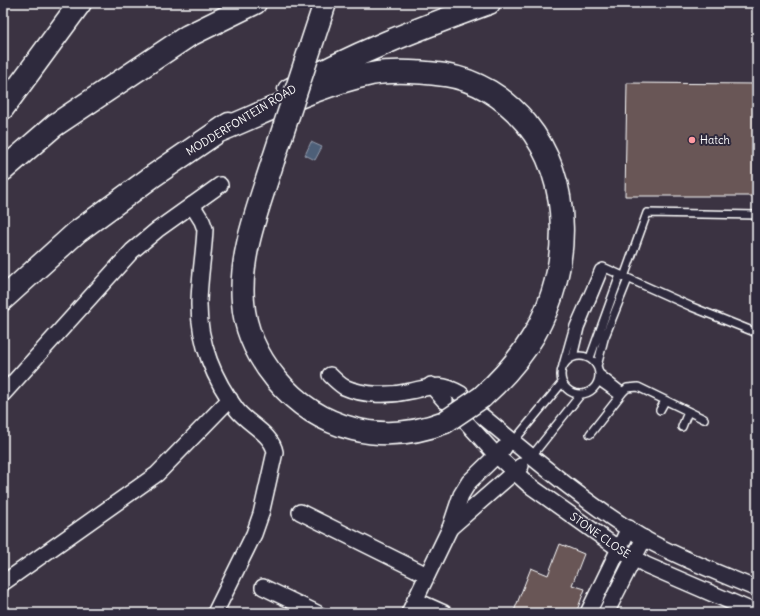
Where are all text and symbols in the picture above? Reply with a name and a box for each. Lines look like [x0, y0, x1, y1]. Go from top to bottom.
street label: MODDERFONTEIN ROAD [183, 81, 299, 159]
place label: Hatch [700, 133, 730, 147]
marker: Hatch [687, 135, 697, 145]
street label: STONE CLOSE [567, 509, 633, 561]

